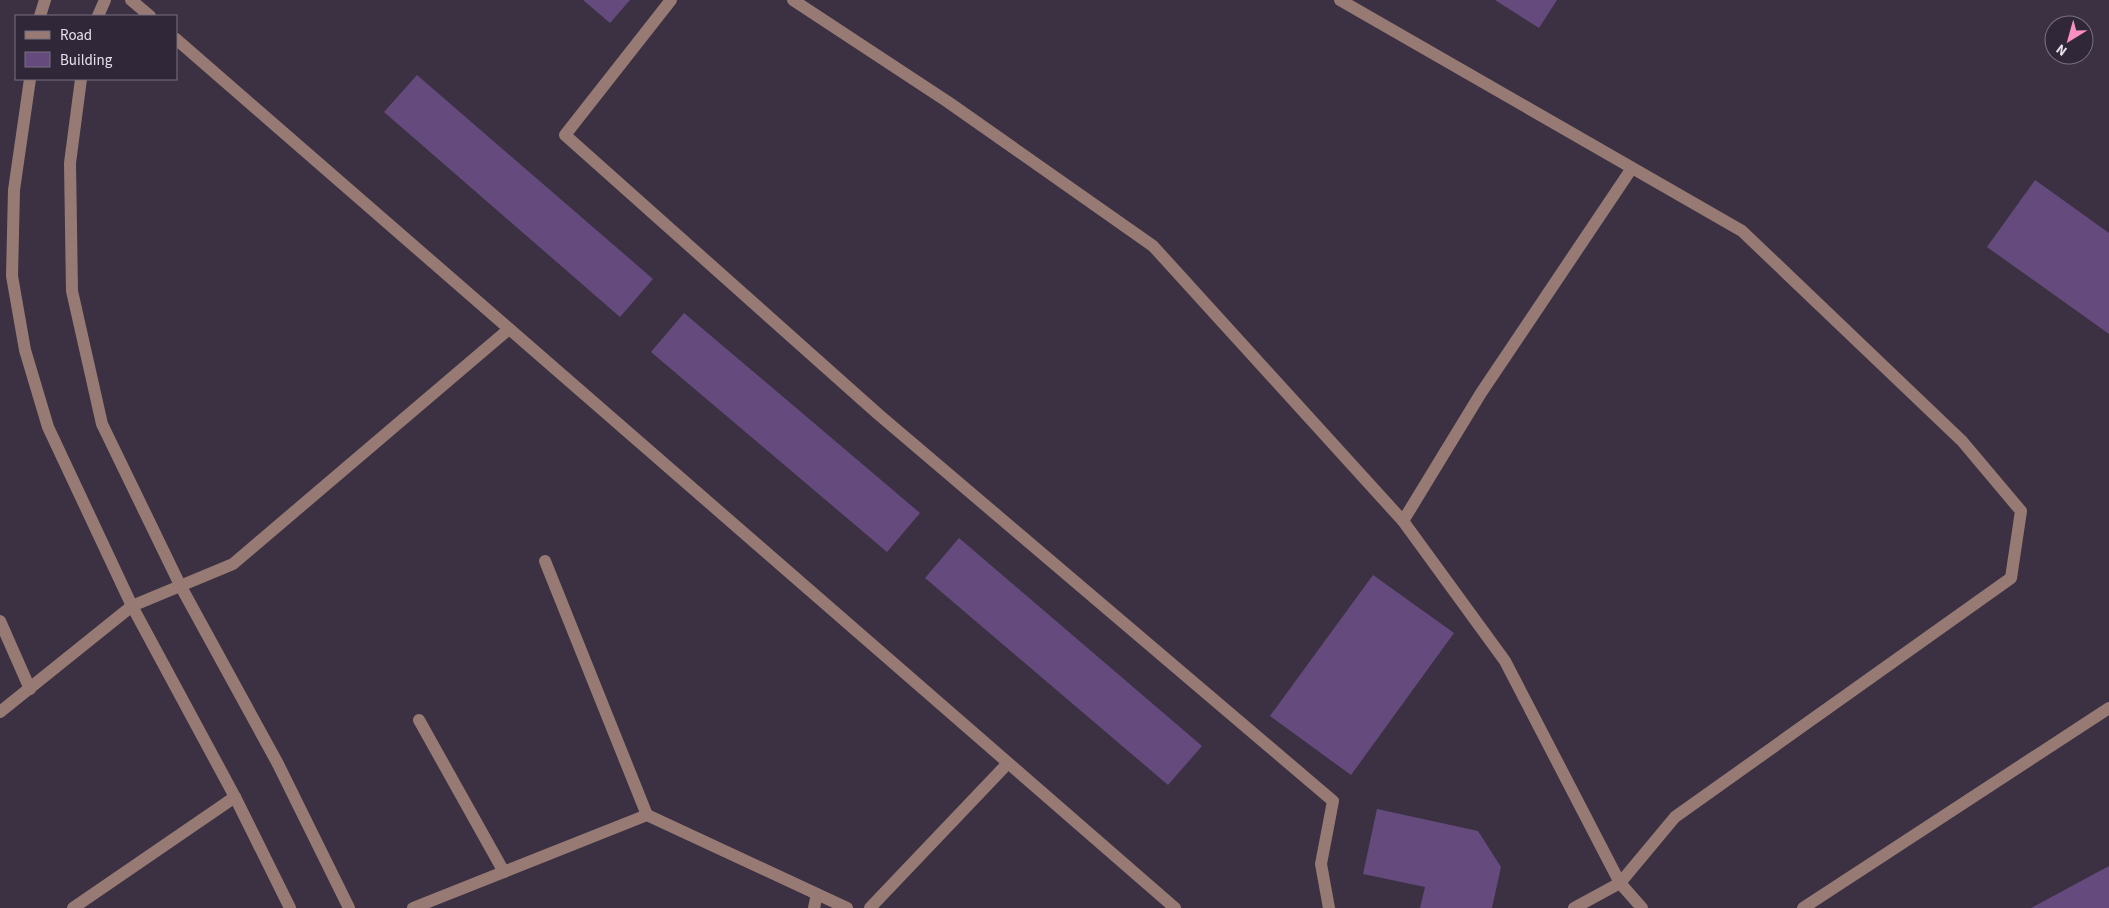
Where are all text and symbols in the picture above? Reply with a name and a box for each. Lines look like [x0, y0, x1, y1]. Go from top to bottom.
legend [15, 15, 178, 80]
north arrow [2044, 15, 2094, 65]
text: Road [60, 25, 92, 46]
text: N [2052, 39, 2072, 60]
text: Building [60, 50, 113, 71]

